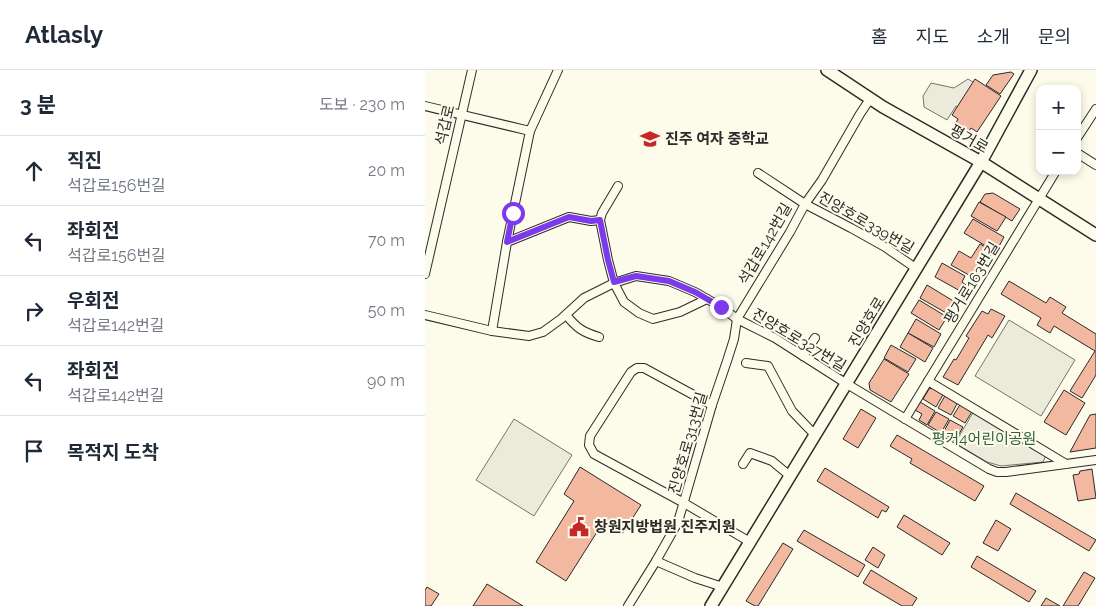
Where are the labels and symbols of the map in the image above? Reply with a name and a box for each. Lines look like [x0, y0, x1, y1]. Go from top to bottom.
street label: 석갑로 [432, 103, 458, 147]
street label: 평거로 [947, 121, 991, 157]
school or university icon: 진주 여자 중학교 [639, 128, 661, 150]
place label: 진주 여자 중학교 [665, 130, 769, 148]
street label: 진양호로339번길 [815, 188, 917, 258]
street label: 석갑로142번길 [734, 200, 796, 288]
route start [502, 202, 525, 225]
street label: 평거로163번길 [940, 239, 1004, 327]
street label: 진양호로 [845, 294, 889, 350]
route end [710, 296, 733, 319]
street label: 진양호로327번길 [749, 305, 849, 375]
street label: 진양호로313번길 [665, 390, 711, 496]
park label: 평거4어린이공원 [932, 430, 1036, 448]
public building icon: 창원지방법원 진주지원 [568, 516, 590, 538]
place label: 창원지방법원 진주지원 [594, 518, 736, 536]

